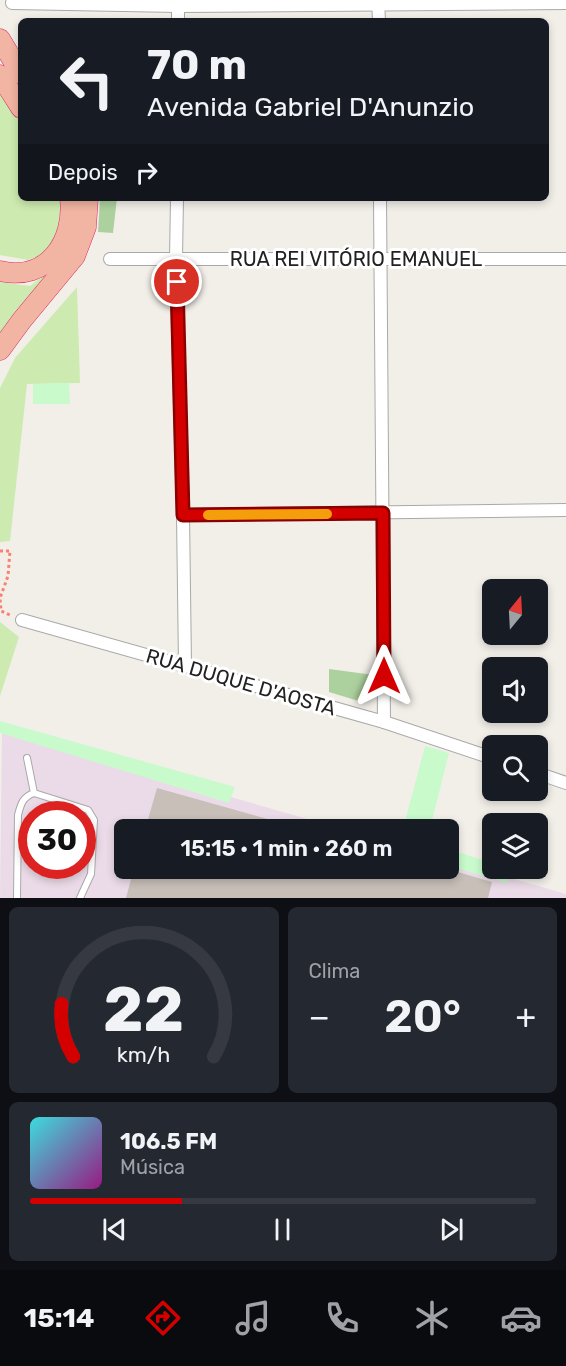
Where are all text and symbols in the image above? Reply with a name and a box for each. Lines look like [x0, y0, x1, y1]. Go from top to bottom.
text: 70 m [147, 40, 247, 90]
icon: left [48, 42, 126, 120]
text: Avenida Gabriel D'Anunzio [147, 91, 474, 123]
icon: right [130, 156, 163, 189]
text: Depois [48, 159, 118, 186]
street label: RUA REI VITÓRIO EMANUEL [230, 247, 482, 271]
pin [151, 256, 202, 307]
icon: arrive [160, 265, 193, 298]
north arrow [482, 579, 548, 645]
map controls [482, 579, 548, 879]
street label: RUA DUQUE D'AOSTA [143, 643, 339, 721]
position arrow [352, 644, 416, 708]
button: sound [482, 657, 548, 723]
button: search [482, 735, 548, 801]
speed limit sign: 30 [18, 801, 96, 879]
button: layers [482, 813, 548, 879]
text: 15:15 · 1 min · 260 m [181, 835, 392, 862]
text: Clima [309, 959, 360, 983]
text: 22 [103, 973, 184, 1047]
text: 20° [384, 990, 461, 1043]
text: − [309, 997, 330, 1036]
text: + [515, 997, 536, 1036]
text: km/h [117, 1042, 171, 1067]
text: 106.5 FM [120, 1128, 217, 1155]
text: Música [120, 1155, 185, 1179]
icon: previous [98, 1213, 131, 1246]
icon: pause [266, 1213, 299, 1246]
icon: next [435, 1213, 468, 1246]
icon: directions [142, 1297, 184, 1339]
icon: music [232, 1297, 274, 1339]
icon: phone [321, 1297, 363, 1339]
icon: climate [411, 1297, 453, 1339]
icon: car [500, 1297, 542, 1339]
text: 15:14 [24, 1302, 94, 1334]

